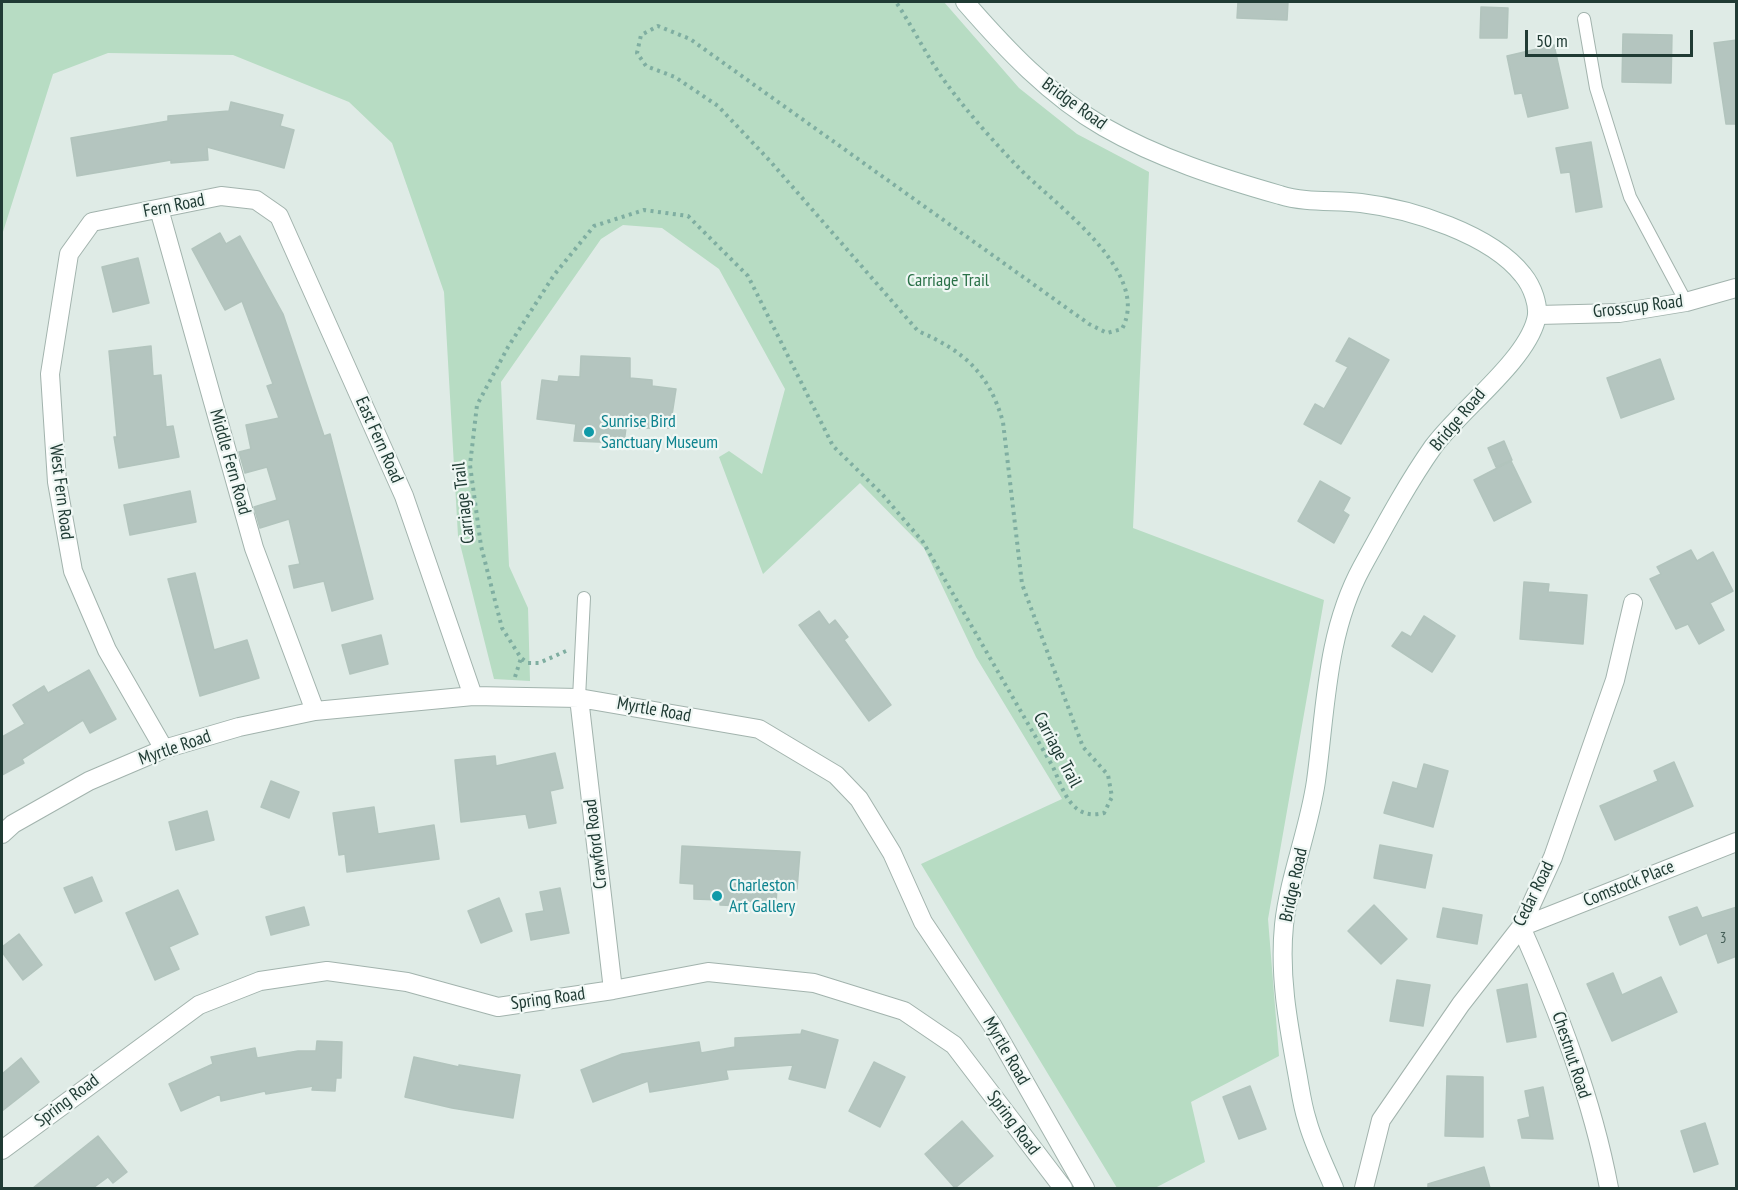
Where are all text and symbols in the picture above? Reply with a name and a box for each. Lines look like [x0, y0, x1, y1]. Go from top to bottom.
scale bar [1528, 18, 1696, 56]
text: 50 m [1536, 29, 1568, 52]
street label: Bridge Road [1037, 73, 1111, 135]
street label: Fern Road [141, 189, 207, 223]
park label: Carriage Trail [907, 270, 989, 292]
street label: Grosscup Road [1592, 291, 1684, 323]
street label: Bridge Road [1426, 384, 1490, 456]
street label: East Fern Road [350, 394, 408, 486]
street label: Middle Fern Road [205, 407, 255, 517]
place label: Sunrise Bird Sanctuary Museum [601, 411, 718, 454]
marker: Sunrise Bird Sanctuary Museum [582, 425, 596, 439]
street label: West Fern Road [44, 443, 78, 541]
street label: Carriage Trail [448, 461, 480, 545]
street label: Myrtle Road [615, 693, 693, 727]
street label: Carriage Trail [1028, 709, 1086, 791]
street label: Myrtle Road [136, 726, 214, 770]
street label: Crawford Road [580, 798, 612, 890]
street label: Bridge Road [1276, 846, 1312, 924]
street label: Comstock Place [1580, 856, 1678, 912]
street label: Cedar Road [1509, 858, 1559, 930]
place label: Charleston Art Gallery [729, 875, 795, 918]
marker: Charleston Art Gallery [710, 889, 724, 903]
house number: 3 [1720, 930, 1726, 948]
street label: Spring Road [510, 983, 586, 1015]
street label: Chestnut Road [1547, 1009, 1595, 1101]
street label: Myrtle Road [978, 1013, 1034, 1089]
street label: Spring Road [31, 1070, 103, 1132]
street label: Spring Road [982, 1087, 1044, 1159]

